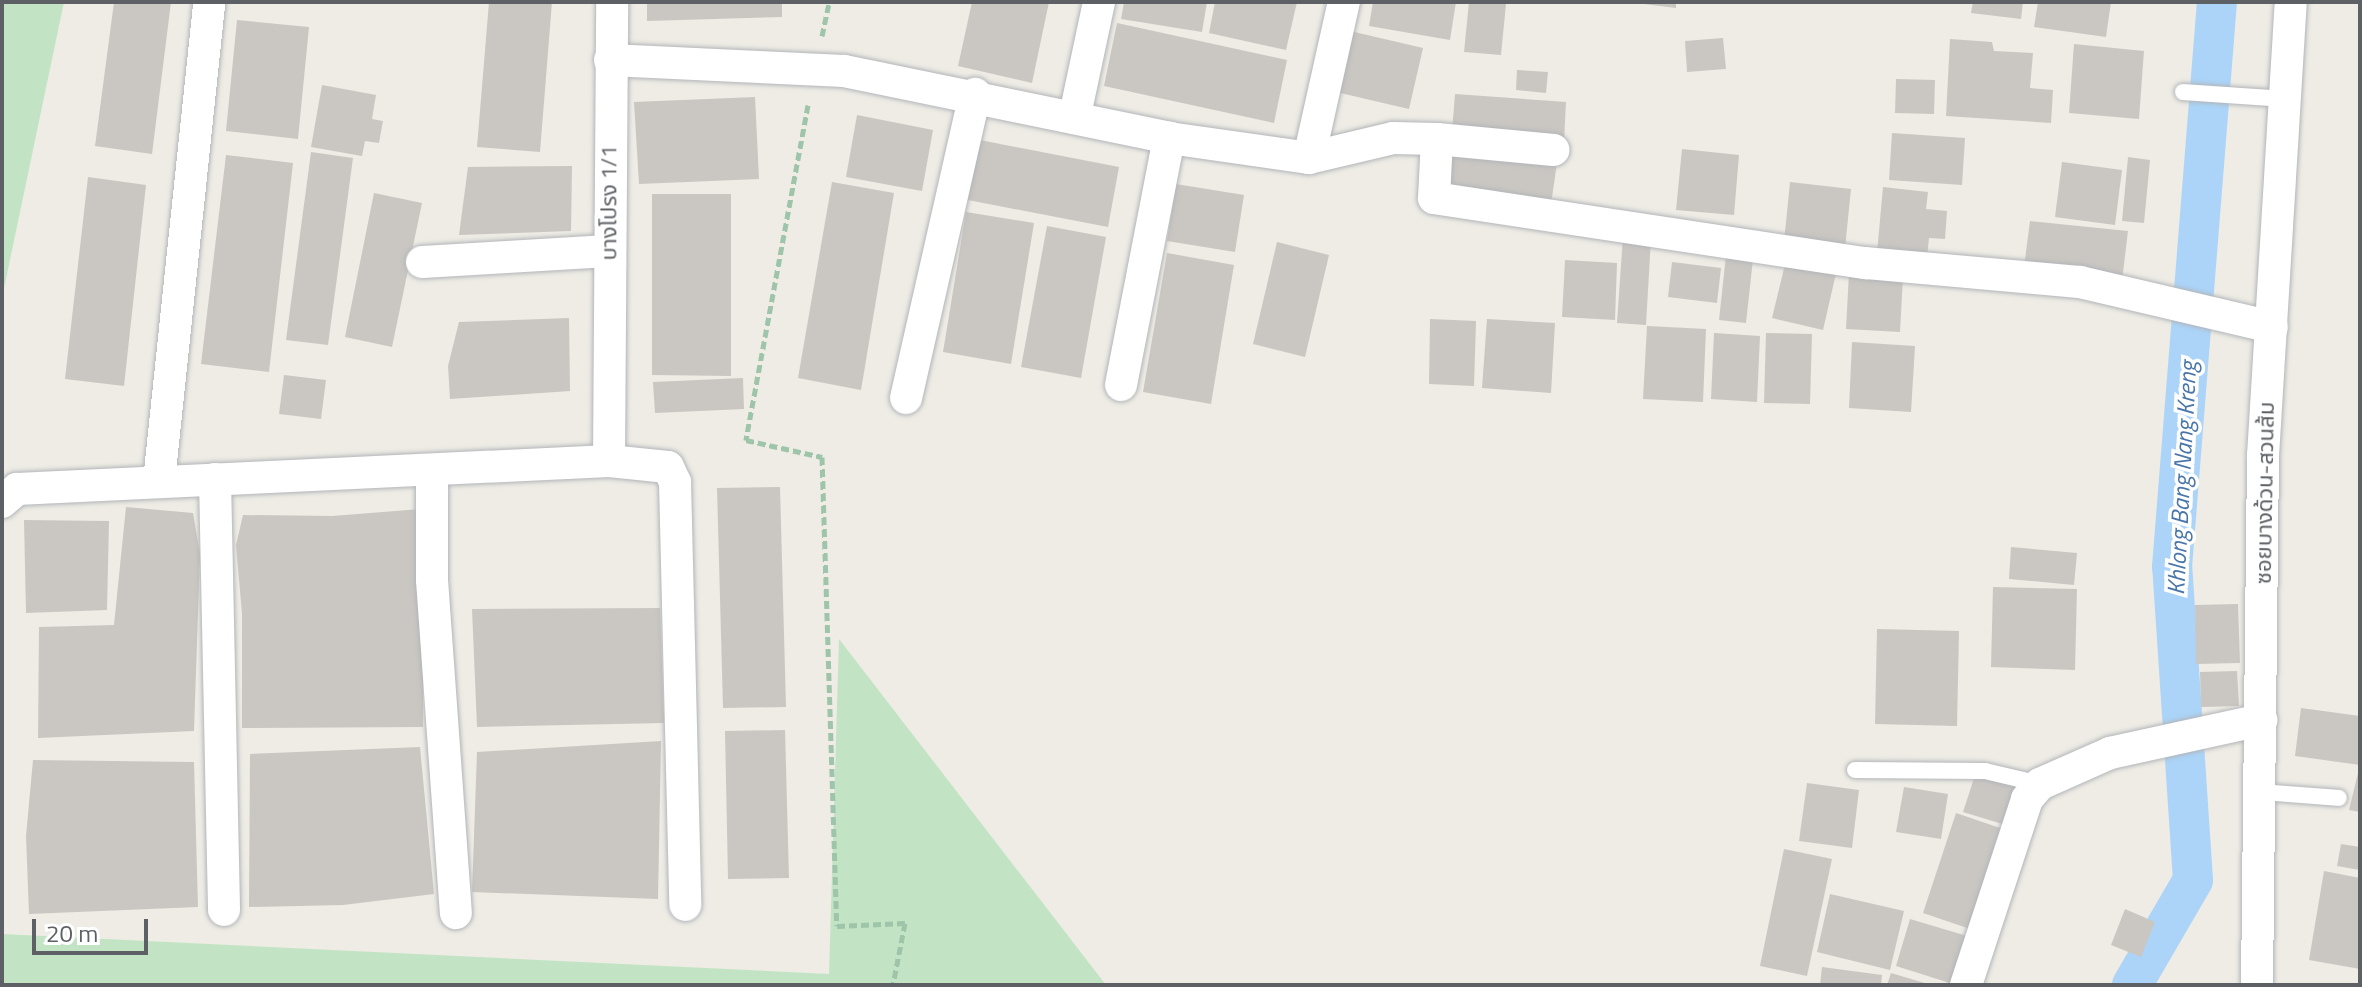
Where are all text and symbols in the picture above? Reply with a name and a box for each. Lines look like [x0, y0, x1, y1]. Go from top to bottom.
street label: บางโปรง 1/1 [596, 146, 622, 260]
water label: Khlong Bang Nang Kreng [2162, 361, 2202, 595]
street label: ซอยบางด้วน-สวนส้ม [2250, 402, 2280, 584]
scale bar [36, 903, 152, 953]
text: 20 m [46, 915, 98, 951]

